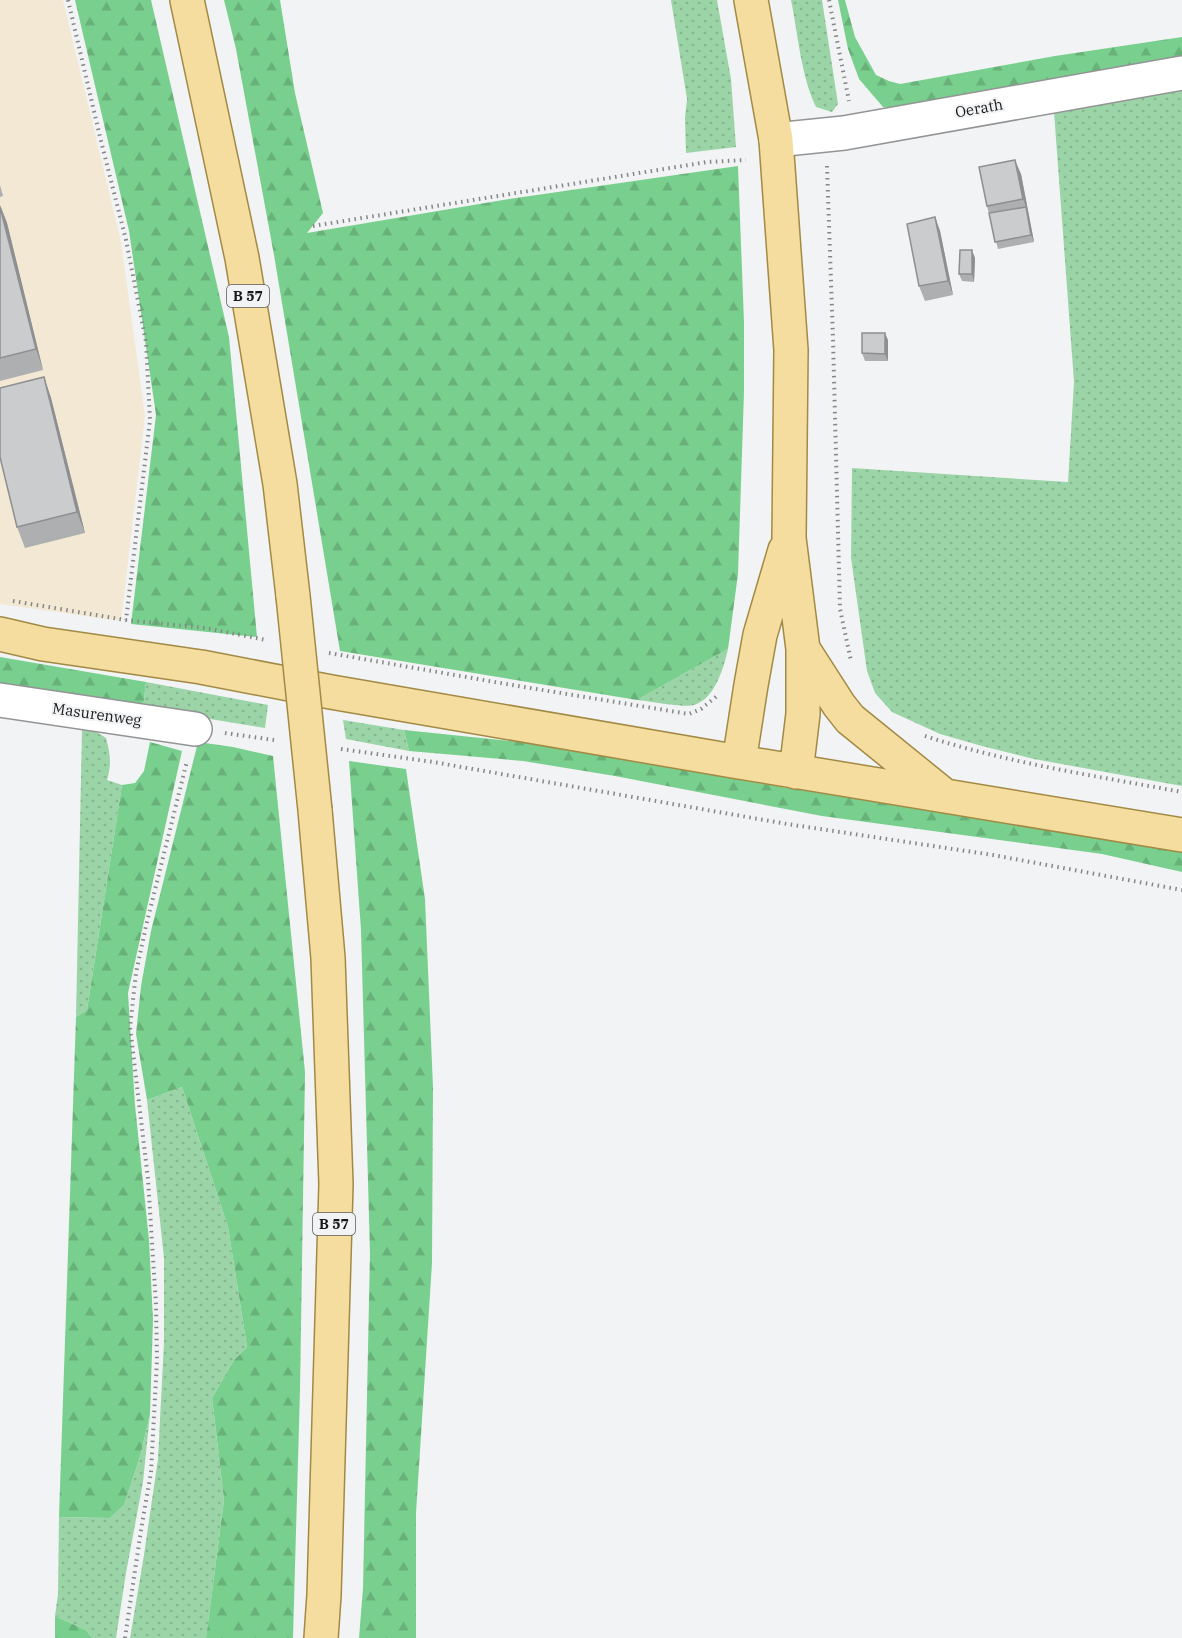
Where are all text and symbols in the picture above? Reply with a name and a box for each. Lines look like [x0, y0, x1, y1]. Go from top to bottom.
street label: Oerath [954, 94, 1004, 122]
road number: B 57 [227, 285, 269, 307]
street label: Masurenweg [51, 698, 143, 730]
road number: B 57 [313, 1213, 355, 1235]

